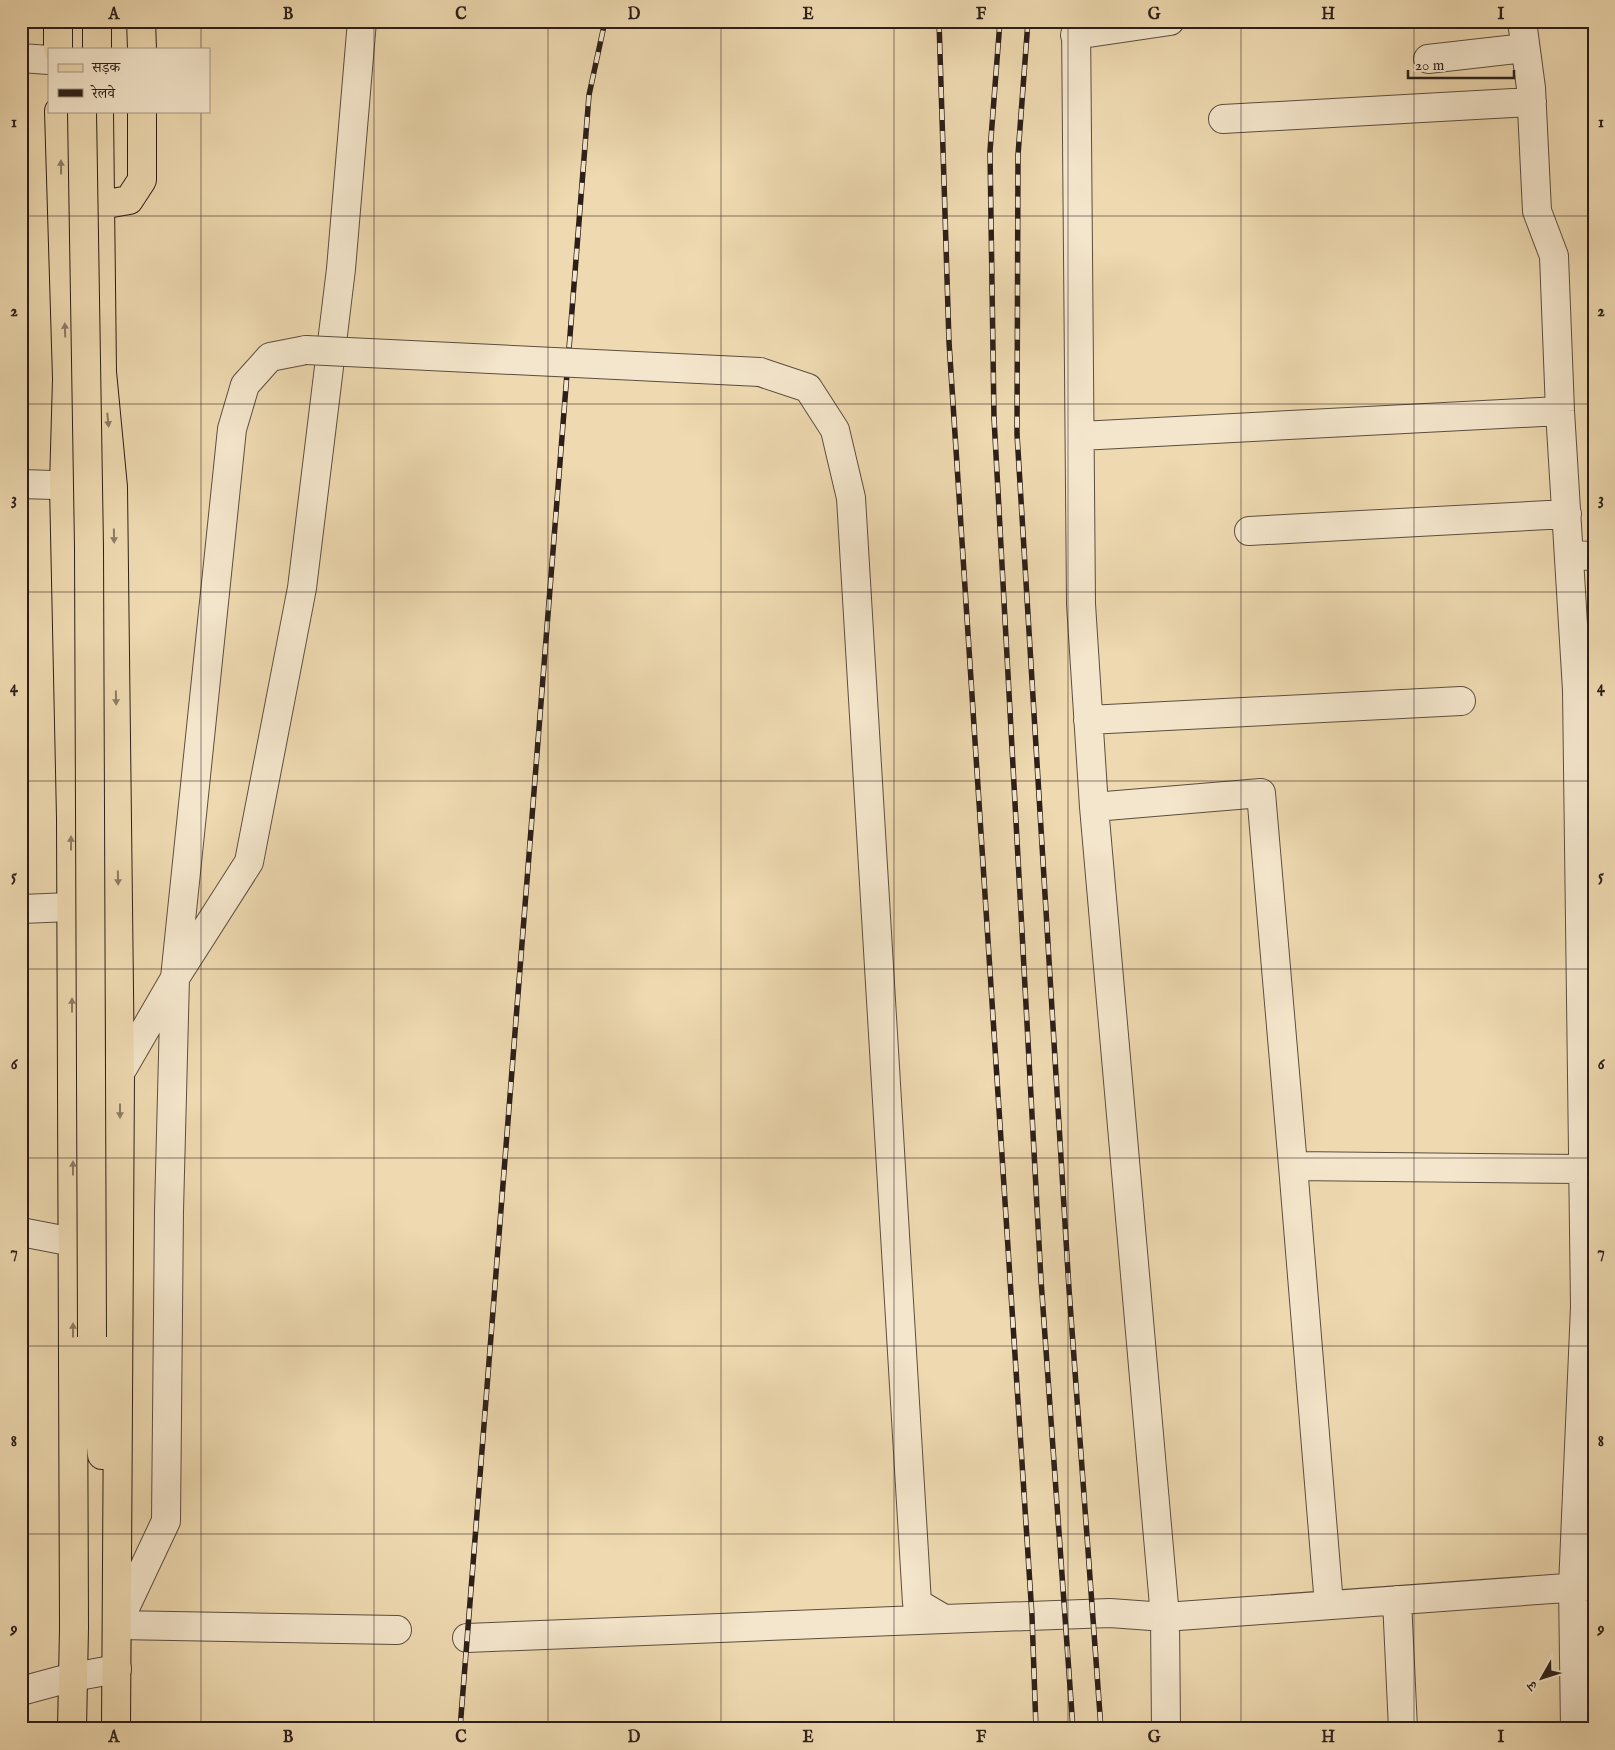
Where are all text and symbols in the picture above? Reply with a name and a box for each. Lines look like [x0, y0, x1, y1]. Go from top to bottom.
text: A [108, 5, 121, 25]
text: B [283, 5, 294, 25]
text: C [455, 5, 467, 25]
text: D [628, 5, 641, 25]
text: E [802, 5, 814, 25]
text: F [976, 5, 987, 25]
text: G [1148, 5, 1161, 25]
text: H [1321, 5, 1335, 25]
text: I [1498, 5, 1505, 25]
legend [48, 48, 210, 112]
scale bar [1408, 48, 1514, 80]
text: 20 m [1415, 56, 1445, 75]
text: सड़क [91, 58, 121, 77]
text: रेलवे [90, 84, 116, 103]
text: 1 [11, 113, 17, 133]
text: 1 [1598, 113, 1604, 133]
one-way arrow [57, 159, 65, 175]
text: 2 [10, 302, 18, 322]
text: 2 [1597, 302, 1605, 322]
one-way arrow [61, 322, 69, 338]
one-way arrow [104, 412, 112, 428]
text: 3 [11, 490, 17, 510]
text: 3 [1598, 490, 1604, 510]
one-way arrow [110, 528, 118, 544]
text: 4 [10, 678, 19, 698]
text: 4 [1597, 678, 1606, 698]
one-way arrow [112, 691, 120, 707]
one-way arrow [67, 834, 75, 850]
text: 5 [11, 867, 17, 887]
text: 5 [1598, 867, 1604, 887]
one-way arrow [114, 871, 122, 887]
one-way arrow [68, 997, 76, 1013]
text: 6 [11, 1055, 19, 1075]
text: 6 [1598, 1055, 1606, 1075]
one-way arrow [116, 1103, 124, 1119]
one-way arrow [69, 1159, 77, 1175]
text: 7 [10, 1243, 18, 1263]
text: 7 [1597, 1243, 1605, 1263]
one-way arrow [69, 1322, 77, 1338]
text: 8 [11, 1432, 17, 1452]
text: 8 [1598, 1432, 1604, 1452]
text: 9 [10, 1620, 18, 1640]
text: 9 [1597, 1620, 1605, 1640]
north arrow [1518, 1652, 1568, 1702]
text: उ [1523, 1676, 1543, 1695]
text: A [108, 1728, 121, 1748]
text: B [283, 1728, 294, 1748]
text: C [455, 1728, 467, 1748]
text: D [628, 1728, 641, 1748]
text: E [802, 1728, 814, 1748]
text: F [976, 1728, 987, 1748]
text: G [1148, 1728, 1161, 1748]
text: H [1321, 1728, 1335, 1748]
text: I [1498, 1728, 1505, 1748]

